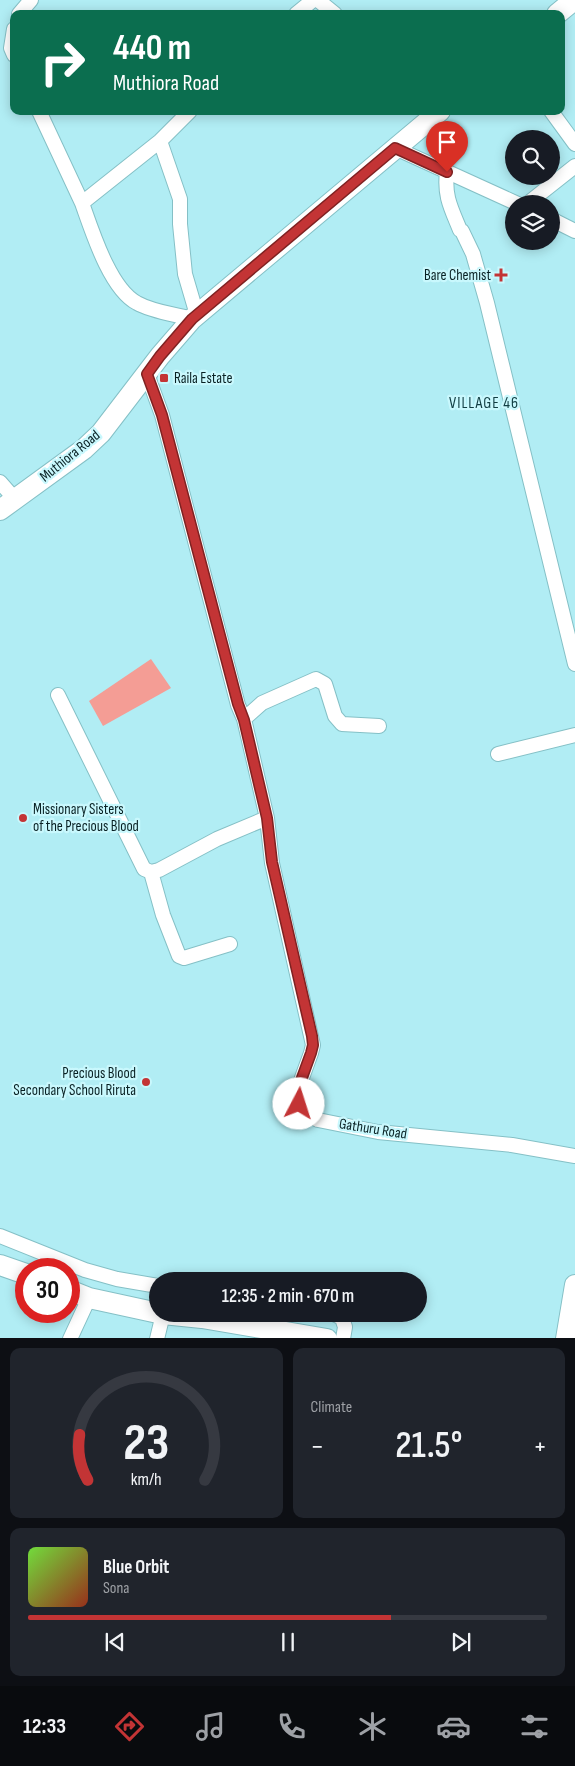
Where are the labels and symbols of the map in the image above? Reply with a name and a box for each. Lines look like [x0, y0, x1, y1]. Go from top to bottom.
pin [426, 121, 468, 172]
place label: Bare Chemist [424, 266, 491, 285]
marker: Bare Chemist [495, 269, 507, 281]
place label: Raila Estate [174, 369, 233, 388]
marker: Raila Estate [158, 372, 170, 384]
district label: VILLAGE 46 [449, 394, 519, 413]
street label: Muthiora Road [36, 426, 104, 486]
place label: Missionary Sisters of the Precious Blood [33, 800, 139, 836]
marker: Missionary Sisters of the Precious Blood [17, 812, 29, 824]
place label: Precious Blood Secondary School Riruta [13, 1064, 136, 1100]
marker: Precious Blood Secondary School Riruta [140, 1076, 152, 1088]
position arrow [272, 1077, 324, 1129]
street label: Gathuru Road [338, 1114, 408, 1144]
speed limit sign: 30 [15, 1258, 80, 1323]

